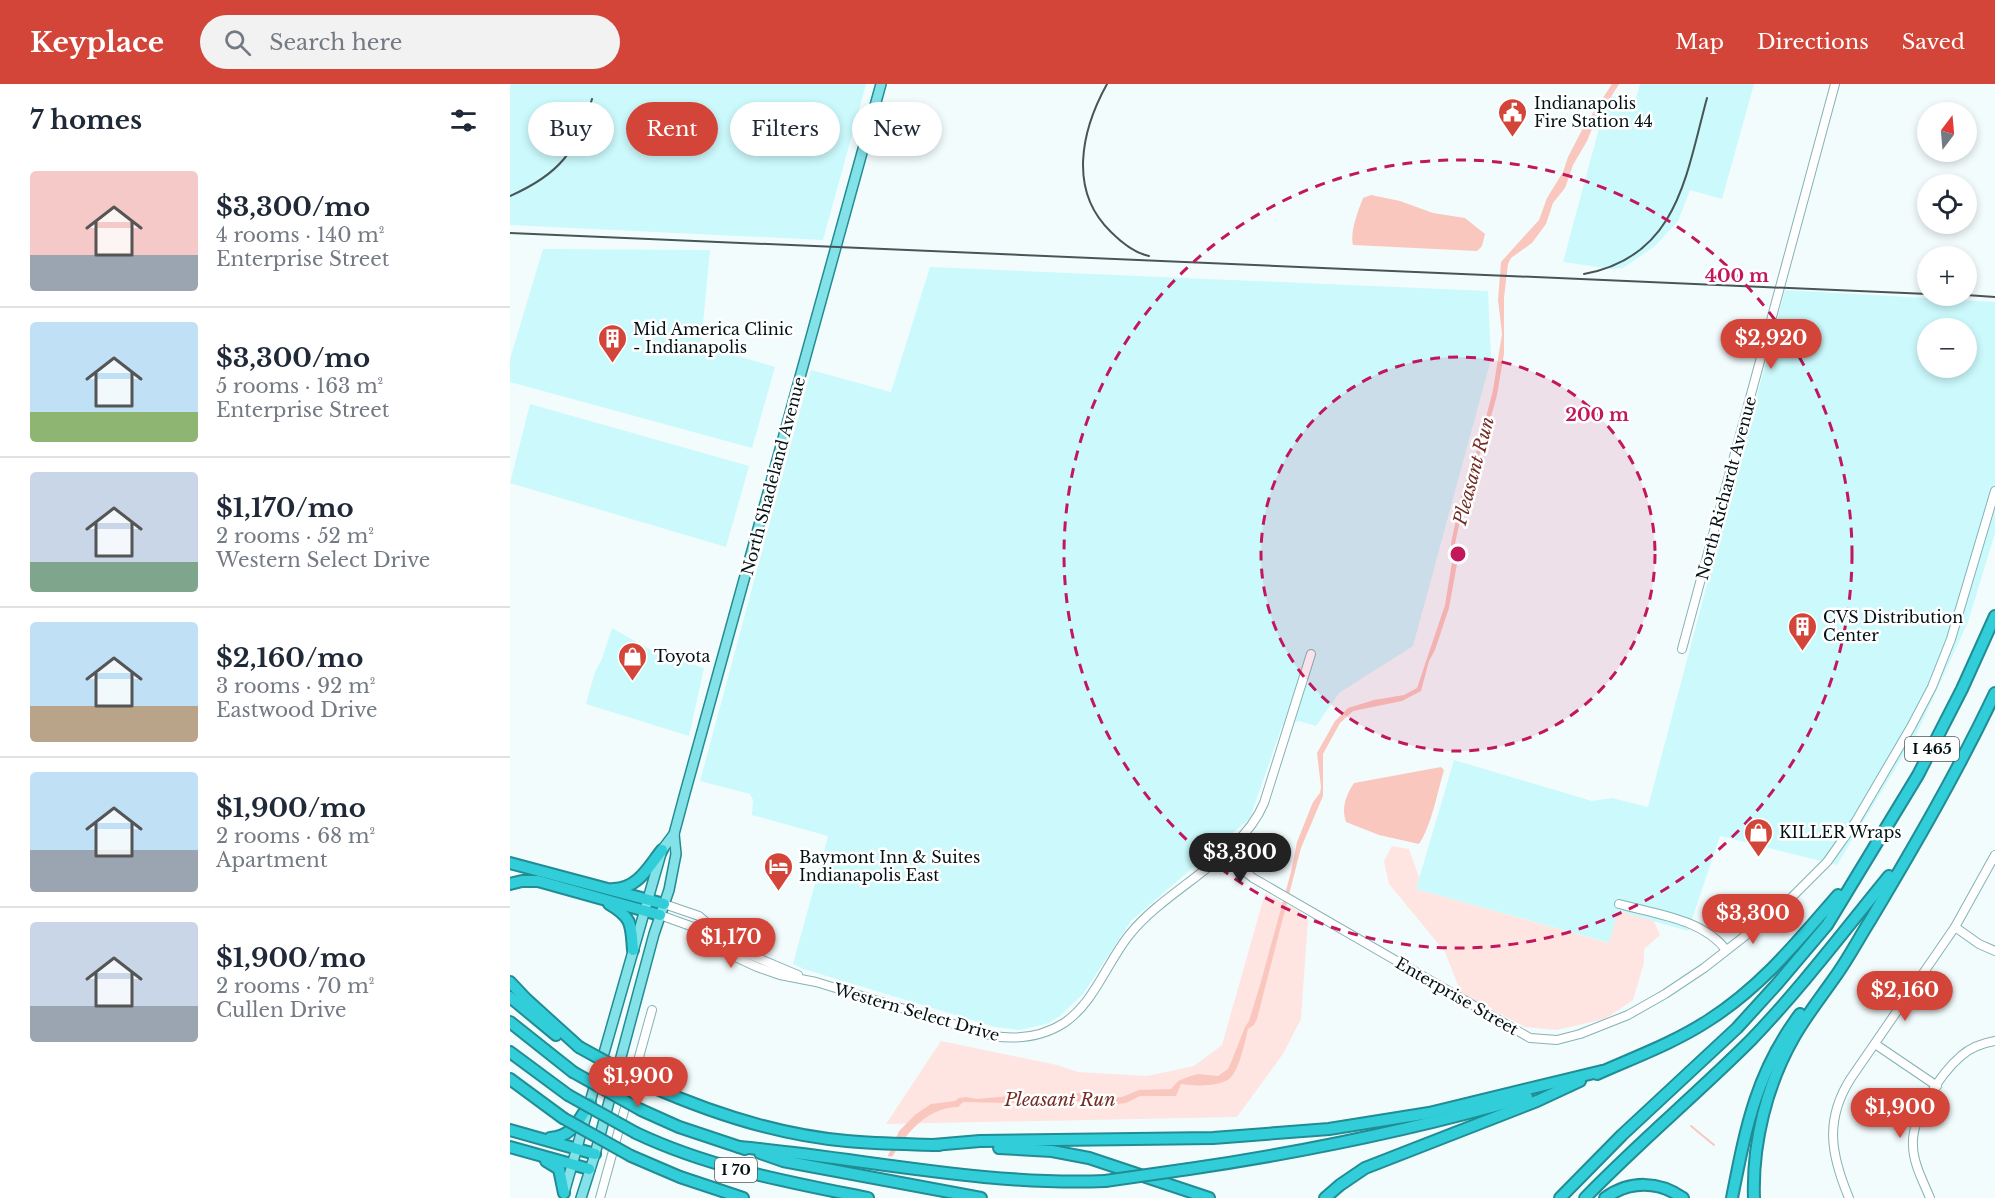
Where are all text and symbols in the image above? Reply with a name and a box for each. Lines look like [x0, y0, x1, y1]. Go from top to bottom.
search box [200, 15, 620, 69]
text: Keyplace [30, 25, 164, 60]
icon: search [221, 26, 254, 59]
text: Search here [269, 29, 402, 56]
text: Map [1675, 29, 1724, 55]
text: Directions [1757, 29, 1869, 55]
text: Saved [1902, 29, 1965, 55]
place label: Indianapolis Fire Station 44 [1534, 93, 1653, 131]
public building icon: Indianapolis Fire Station 44 [1497, 96, 1529, 138]
chip: Buy [528, 102, 614, 156]
chip: Rent [626, 102, 718, 156]
chip: Filters [730, 102, 840, 156]
chip: New [852, 102, 942, 156]
north arrow [1917, 102, 1977, 162]
map controls [1917, 102, 1977, 378]
text: 7 homes [30, 104, 142, 136]
icon: filters [447, 104, 480, 137]
button: locate [1917, 174, 1977, 234]
text: $3,300/mo [216, 191, 370, 223]
icon: home [78, 195, 150, 267]
text: 4 rooms · 140 m² [216, 223, 384, 247]
button: + [1917, 246, 1977, 306]
text: Enterprise Street [216, 247, 389, 271]
text: 400 m [1705, 265, 1769, 287]
button: − [1917, 318, 1977, 378]
place label: Mid America Clinic - Indianapolis [633, 319, 793, 357]
pin: $2,920 [1722, 319, 1820, 370]
building icon: Mid America Clinic - Indianapolis [596, 322, 628, 364]
text: $2,920 [1735, 326, 1807, 350]
text: $3,300/mo [216, 342, 370, 374]
icon: home [78, 346, 150, 418]
text: 5 rooms · 163 m² [216, 374, 383, 398]
street label: North Shadeland Avenue [737, 375, 809, 577]
street label: North Richardt Avenue [1692, 394, 1760, 582]
text: Enterprise Street [216, 398, 389, 422]
text: 200 m [1565, 404, 1629, 426]
water label: Pleasant Run [1449, 414, 1499, 529]
text: $1,170/mo [216, 492, 354, 524]
icon: home [78, 496, 150, 568]
text: 2 rooms · 52 m² [216, 524, 374, 548]
centre of rings [1448, 544, 1468, 564]
text: Western Select Drive [216, 548, 430, 572]
place label: CVS Distribution Center [1823, 607, 1963, 645]
building icon: CVS Distribution Center [1786, 610, 1818, 652]
shop icon: Toyota [617, 640, 649, 682]
text: $2,160/mo [216, 642, 363, 674]
icon: home [78, 646, 150, 718]
place label: Toyota [654, 646, 711, 666]
text: 3 rooms · 92 m² [216, 674, 375, 698]
text: Eastwood Drive [216, 698, 378, 722]
road number: I 465 [1905, 737, 1959, 761]
text: $1,900/mo [216, 792, 366, 824]
icon: home [78, 796, 150, 868]
shop icon: KILLER Wraps [1742, 816, 1774, 858]
place label: KILLER Wraps [1779, 822, 1902, 842]
text: 2 rooms · 68 m² [216, 824, 375, 848]
pin: $3,300 [1191, 833, 1289, 884]
text: $3,300 [1203, 840, 1277, 864]
place label: Baymont Inn & Suites Indianapolis East [799, 847, 980, 885]
text: Apartment [216, 848, 327, 872]
hotel icon: Baymont Inn & Suites Indianapolis East [762, 850, 794, 892]
pin: $3,300 [1704, 894, 1802, 945]
text: $3,300 [1716, 901, 1790, 925]
pin: $1,170 [682, 918, 780, 969]
text: $1,170 [701, 925, 761, 949]
text: $1,900/mo [216, 942, 366, 974]
icon: home [78, 946, 150, 1018]
street label: Enterprise Street [1392, 953, 1522, 1039]
pin: $2,160 [1856, 971, 1954, 1022]
text: 2 rooms · 70 m² [216, 974, 374, 998]
text: $2,160 [1871, 978, 1939, 1002]
street label: Western Select Drive [831, 979, 1002, 1045]
text: Cullen Drive [216, 998, 347, 1022]
pin: $1,900 [589, 1057, 687, 1108]
text: $1,900 [603, 1064, 673, 1088]
pin: $1,900 [1851, 1088, 1949, 1139]
water label: Pleasant Run [1003, 1089, 1116, 1111]
text: $1,900 [1865, 1095, 1935, 1119]
road number: I 70 [715, 1158, 757, 1182]

